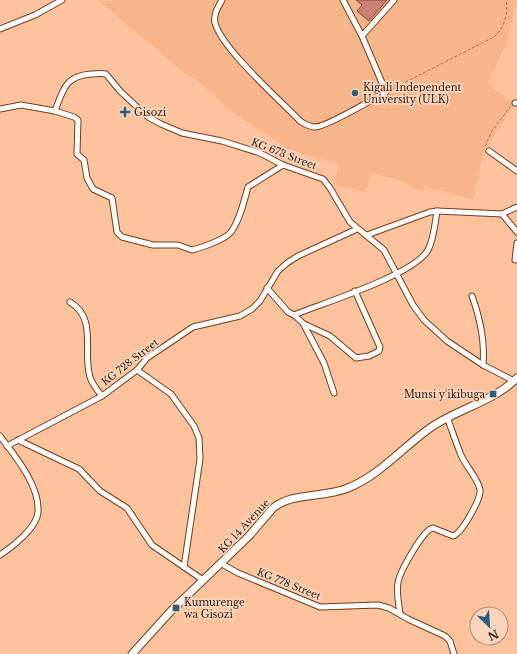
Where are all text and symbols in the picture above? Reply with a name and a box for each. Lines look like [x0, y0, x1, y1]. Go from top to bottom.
place label: Kigali Independent University (ULK) [363, 81, 462, 106]
marker: Kigali Independent University (ULK) [350, 88, 360, 98]
marker: Gisozi [119, 106, 131, 118]
place label: Gisozi [134, 106, 167, 119]
street label: KG 673 Street [249, 136, 319, 173]
street label: KG 728 Street [99, 336, 161, 388]
place label: Munsi y'ikibuga [404, 388, 485, 401]
marker: Munsi y'ikibuga [488, 389, 498, 399]
street label: KG 14 Avenue [216, 496, 273, 556]
street label: KG 778 Street [255, 565, 323, 603]
place label: Kumurenge wa Gisozi [184, 596, 245, 621]
marker: Kumurenge wa Gisozi [171, 603, 181, 613]
north arrow [469, 606, 509, 646]
text: N [485, 627, 501, 644]

